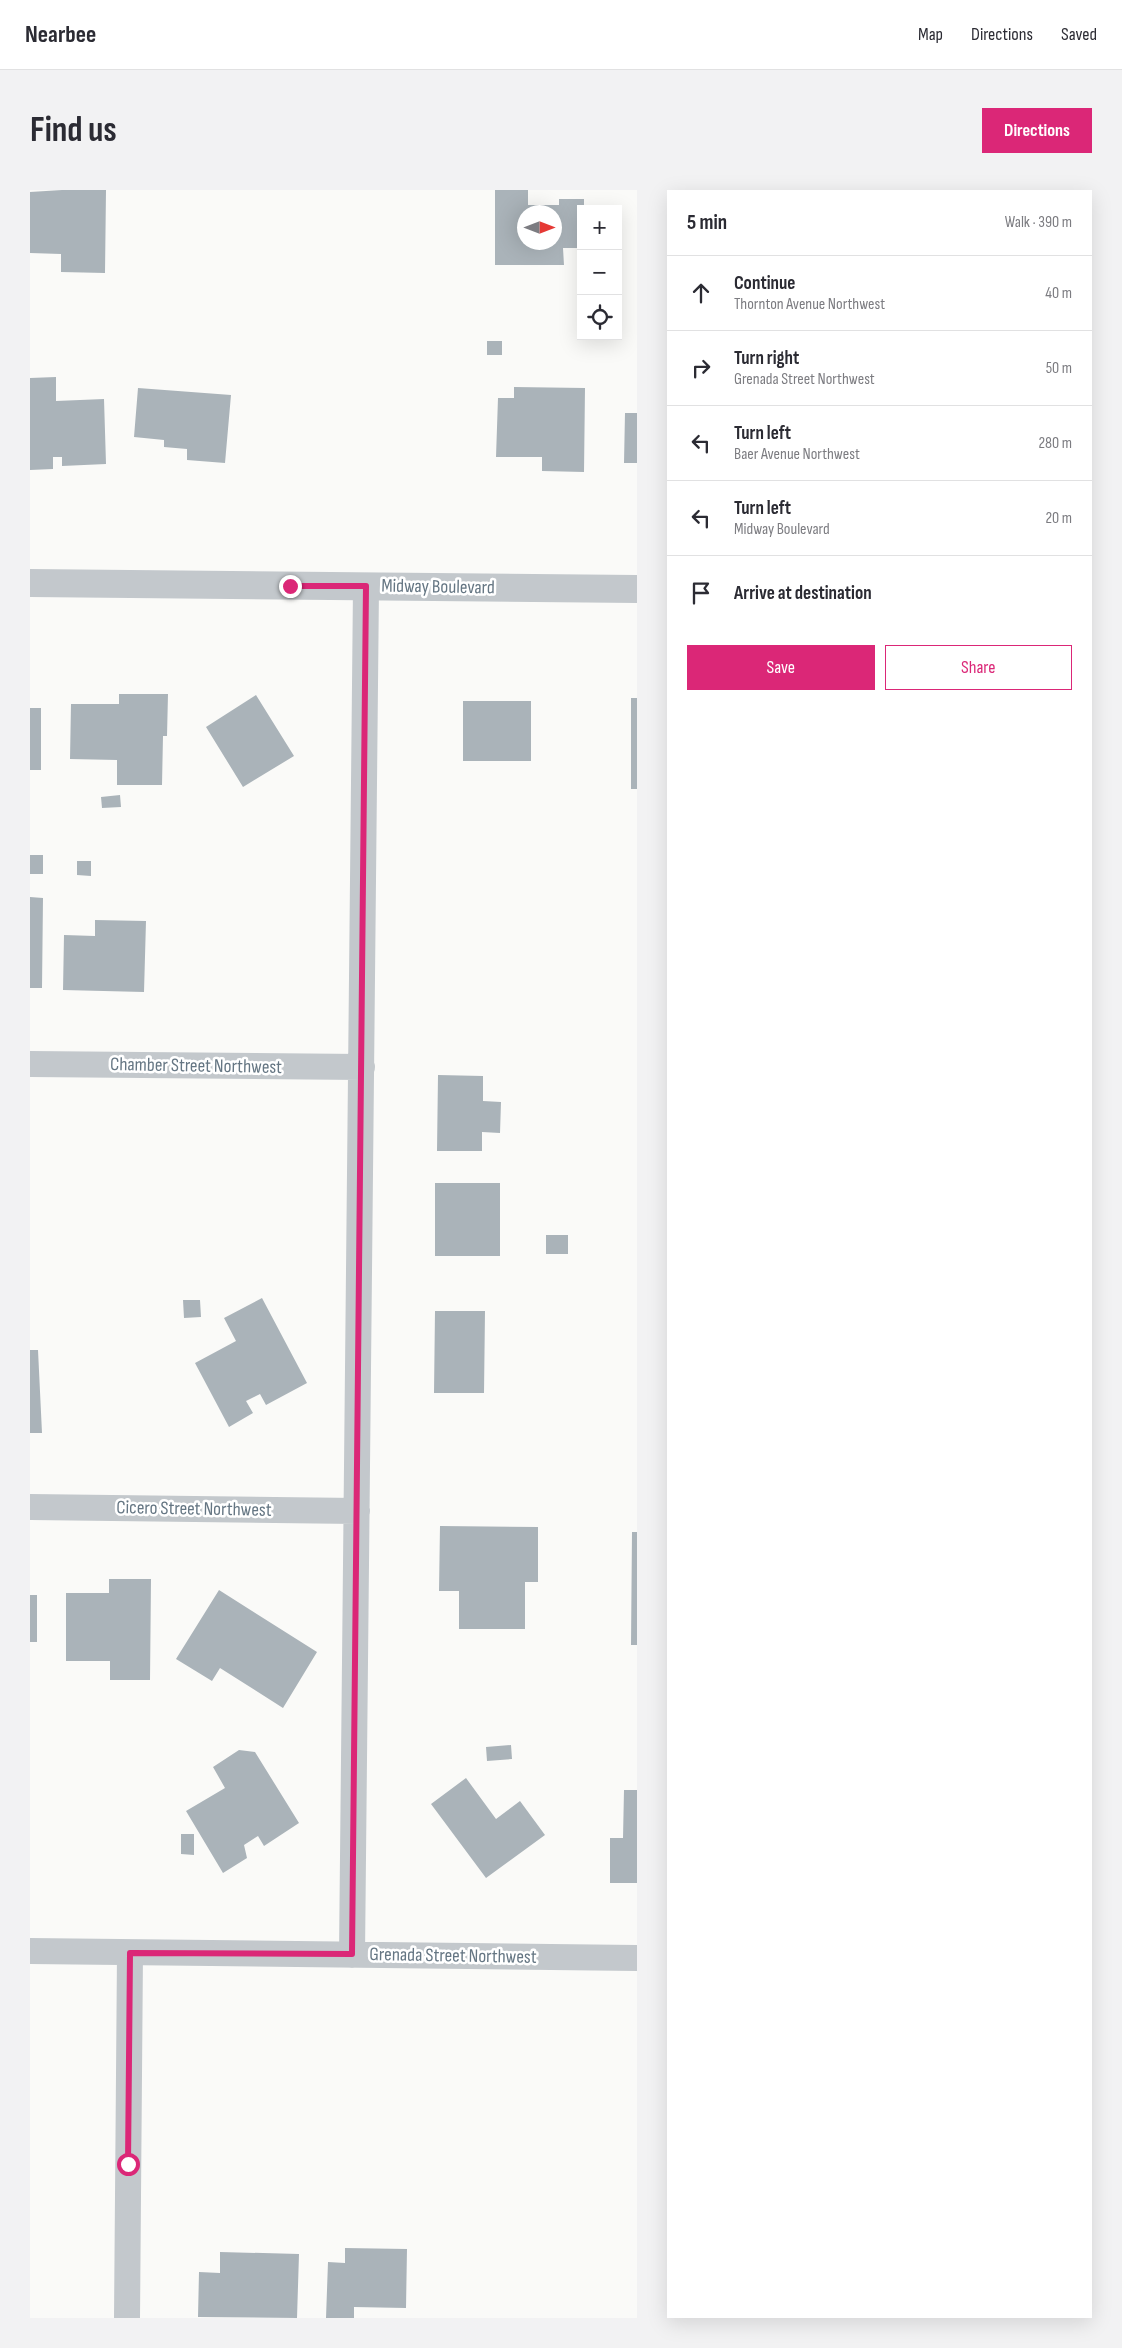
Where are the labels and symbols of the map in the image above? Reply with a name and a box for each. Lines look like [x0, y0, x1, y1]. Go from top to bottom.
north arrow [517, 205, 562, 250]
route end [279, 575, 302, 598]
street label: Midway Boulevard [381, 575, 495, 599]
street label: Chamber Street Northwest [110, 1053, 282, 1079]
street label: Cicero Street Northwest [116, 1496, 272, 1522]
street label: Grenada Street Northwest [369, 1943, 537, 1969]
route start [117, 2153, 140, 2176]

